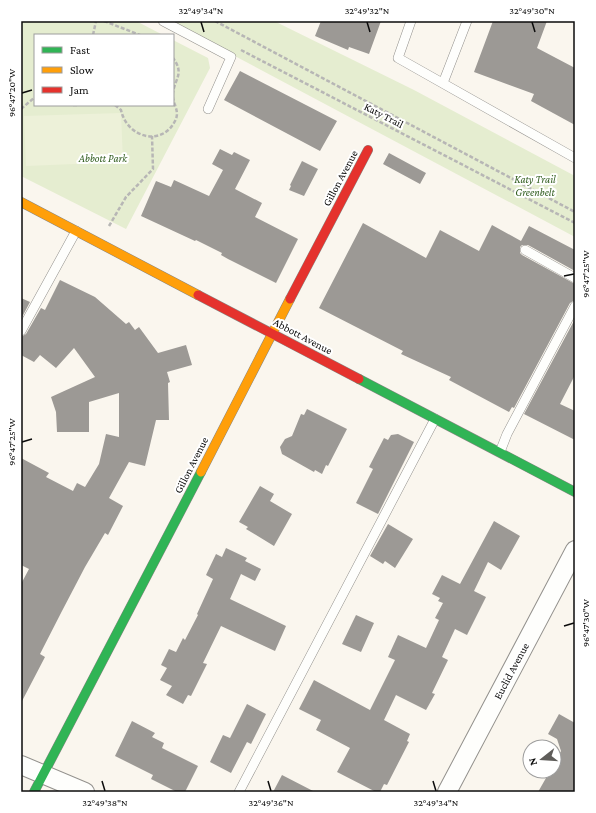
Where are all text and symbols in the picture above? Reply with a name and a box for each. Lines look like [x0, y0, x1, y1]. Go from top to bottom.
text: 32°49'34"N [179, 5, 224, 16]
text: 32°49'32"N [345, 5, 390, 16]
text: 32°49'30"N [509, 5, 555, 16]
legend [34, 34, 174, 106]
text: Fast [70, 43, 91, 57]
text: Slow [70, 63, 94, 77]
text: 96°47'20"W [6, 68, 17, 117]
text: Jam [69, 83, 89, 97]
street label: Katy Trail [362, 100, 406, 131]
street label: Gillon Avenue [320, 148, 360, 208]
park label: Abbott Park [78, 152, 128, 164]
park label: Katy Trail Greenbelt [514, 173, 556, 198]
text: 96°47'25"W [580, 250, 591, 298]
street label: Abbott Avenue [272, 316, 335, 357]
text: 96°47'25"W [6, 418, 17, 466]
street label: Gillon Avenue [172, 435, 210, 495]
text: 96°47'30"W [580, 598, 591, 647]
street label: Euclid Avenue [491, 641, 531, 701]
north arrow [522, 739, 562, 779]
text: N [525, 756, 539, 767]
text: 32°49'38"N [82, 797, 128, 808]
text: 32°49'36"N [248, 797, 294, 808]
text: 32°49'34"N [414, 797, 459, 808]

